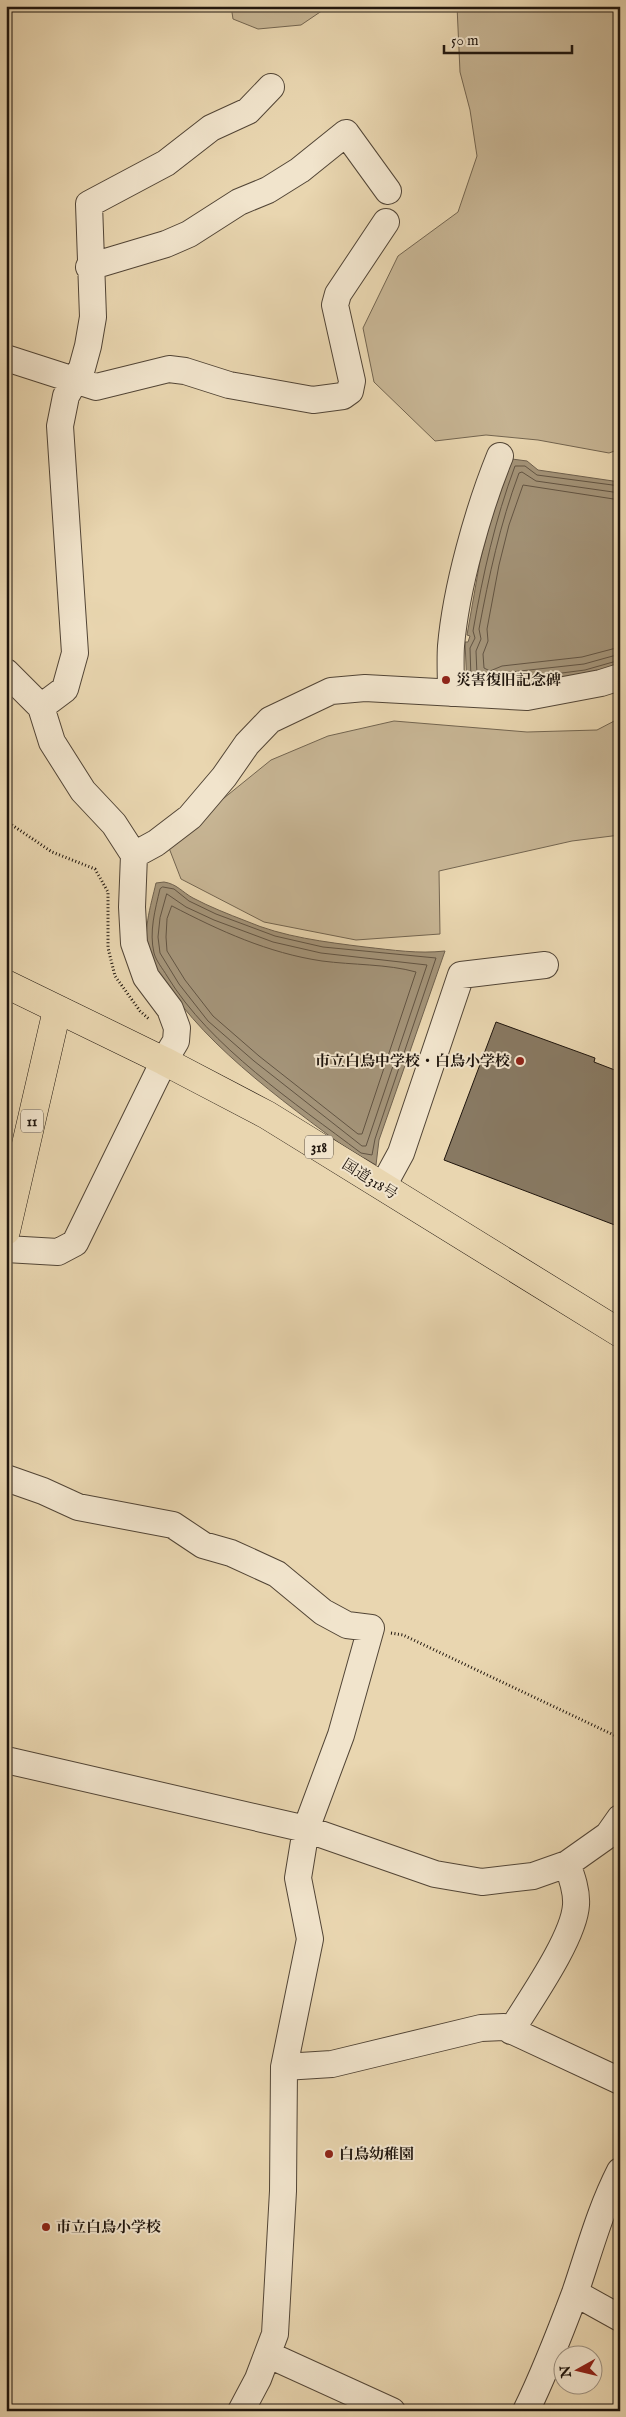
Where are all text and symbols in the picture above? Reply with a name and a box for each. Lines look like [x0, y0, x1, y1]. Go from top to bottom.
scale bar [444, 22, 571, 54]
text: 50 m [451, 31, 479, 50]
place label: 災害復旧記念碑 [456, 671, 561, 690]
marker: 災害復旧記念碑 [440, 674, 452, 686]
place label: 市立白鳥中学校・白鳥小学校 [315, 1052, 510, 1071]
marker: 市立白鳥中学校・白鳥小学校 [514, 1055, 526, 1067]
road number: 11 [21, 1110, 43, 1132]
road number: 318 [305, 1136, 333, 1158]
street label: 国道318号 [338, 1155, 401, 1204]
place label: 白鳥幼稚園 [339, 2145, 414, 2164]
marker: 白鳥幼稚園 [323, 2148, 335, 2160]
place label: 市立白鳥小学校 [56, 2218, 161, 2237]
marker: 市立白鳥小学校 [40, 2221, 52, 2233]
north arrow [554, 2344, 604, 2394]
text: N [556, 2364, 576, 2380]

